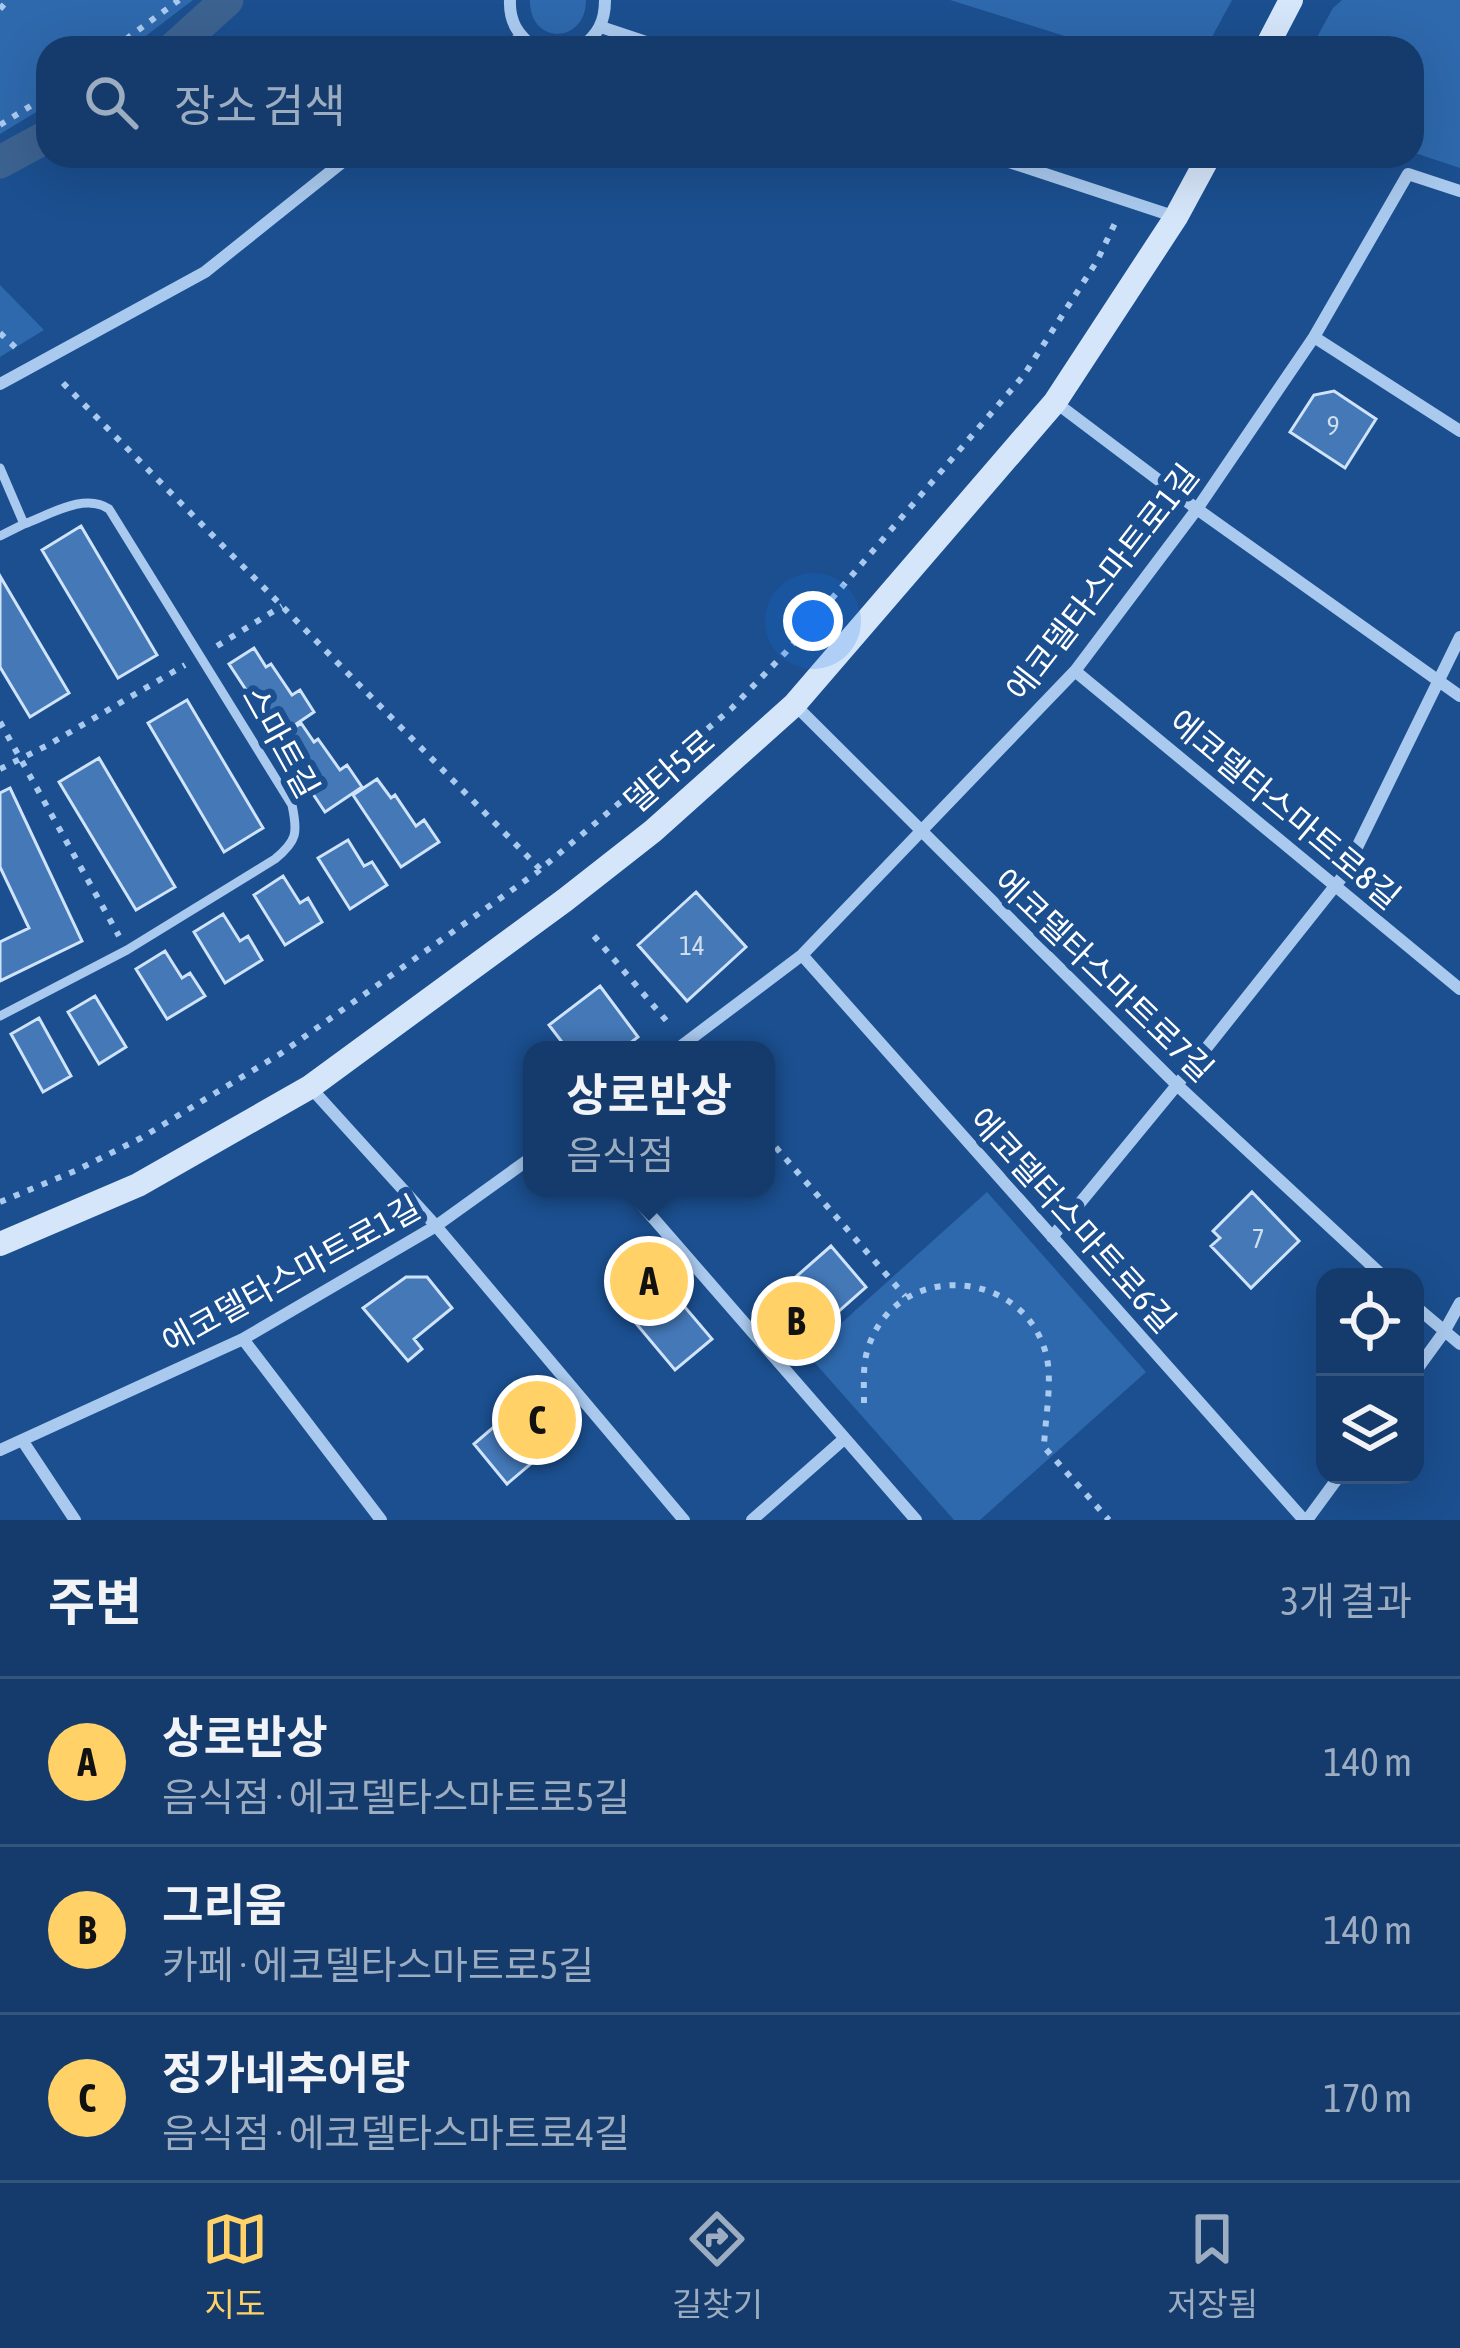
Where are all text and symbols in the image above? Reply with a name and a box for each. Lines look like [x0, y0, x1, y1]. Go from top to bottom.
search box [36, 36, 1424, 168]
icon: search [78, 69, 144, 135]
text: 장소 검색 [174, 80, 346, 132]
house number: 9 [1327, 410, 1339, 441]
street label: 에코델타스마트로1길 [998, 457, 1206, 707]
your location [783, 591, 843, 651]
street label: 스마트길 [235, 680, 327, 804]
street label: 에코델타스마트로8길 [1162, 702, 1408, 916]
street label: 델타5로 [616, 722, 722, 820]
street label: 에코델타스마트로7길 [987, 861, 1221, 1089]
house number: 14 [679, 930, 705, 961]
popup [523, 1041, 775, 1197]
text: 상로반상 [566, 1069, 732, 1121]
street label: 에코델타스마트로6길 [962, 1100, 1184, 1340]
text: 음식점 [566, 1133, 674, 1177]
street label: 에코델타스마트로1길 [156, 1187, 426, 1361]
house number: 7 [1252, 1223, 1264, 1254]
pin: A [610, 1236, 688, 1326]
map controls [1316, 1268, 1424, 1484]
button: locate [1316, 1268, 1424, 1376]
pin: B [757, 1276, 835, 1366]
pin: C [498, 1375, 576, 1465]
button: layers [1316, 1376, 1424, 1484]
text: 주변 [48, 1572, 142, 1631]
text: 3개 결과 [1281, 1579, 1412, 1623]
text: 상로반상 [162, 1711, 328, 1763]
text: A [77, 1740, 97, 1784]
text: 140 m [1324, 1740, 1412, 1784]
text: 음식점 · 에코델타스마트로5길 [162, 1775, 630, 1819]
text: 그리움 [162, 1879, 286, 1931]
text: B [78, 1908, 96, 1952]
text: 140 m [1324, 1908, 1412, 1952]
text: 카페 · 에코델타스마트로5길 [162, 1943, 594, 1987]
text: 정가네추어탕 [162, 2047, 410, 2099]
text: C [78, 2076, 96, 2120]
text: 170 m [1324, 2076, 1412, 2120]
text: 음식점 · 에코델타스마트로4길 [162, 2111, 630, 2155]
tab: 지도 [202, 2206, 268, 2326]
tab: 길찾기 [672, 2206, 763, 2326]
tab: 저장됨 [1167, 2206, 1258, 2326]

